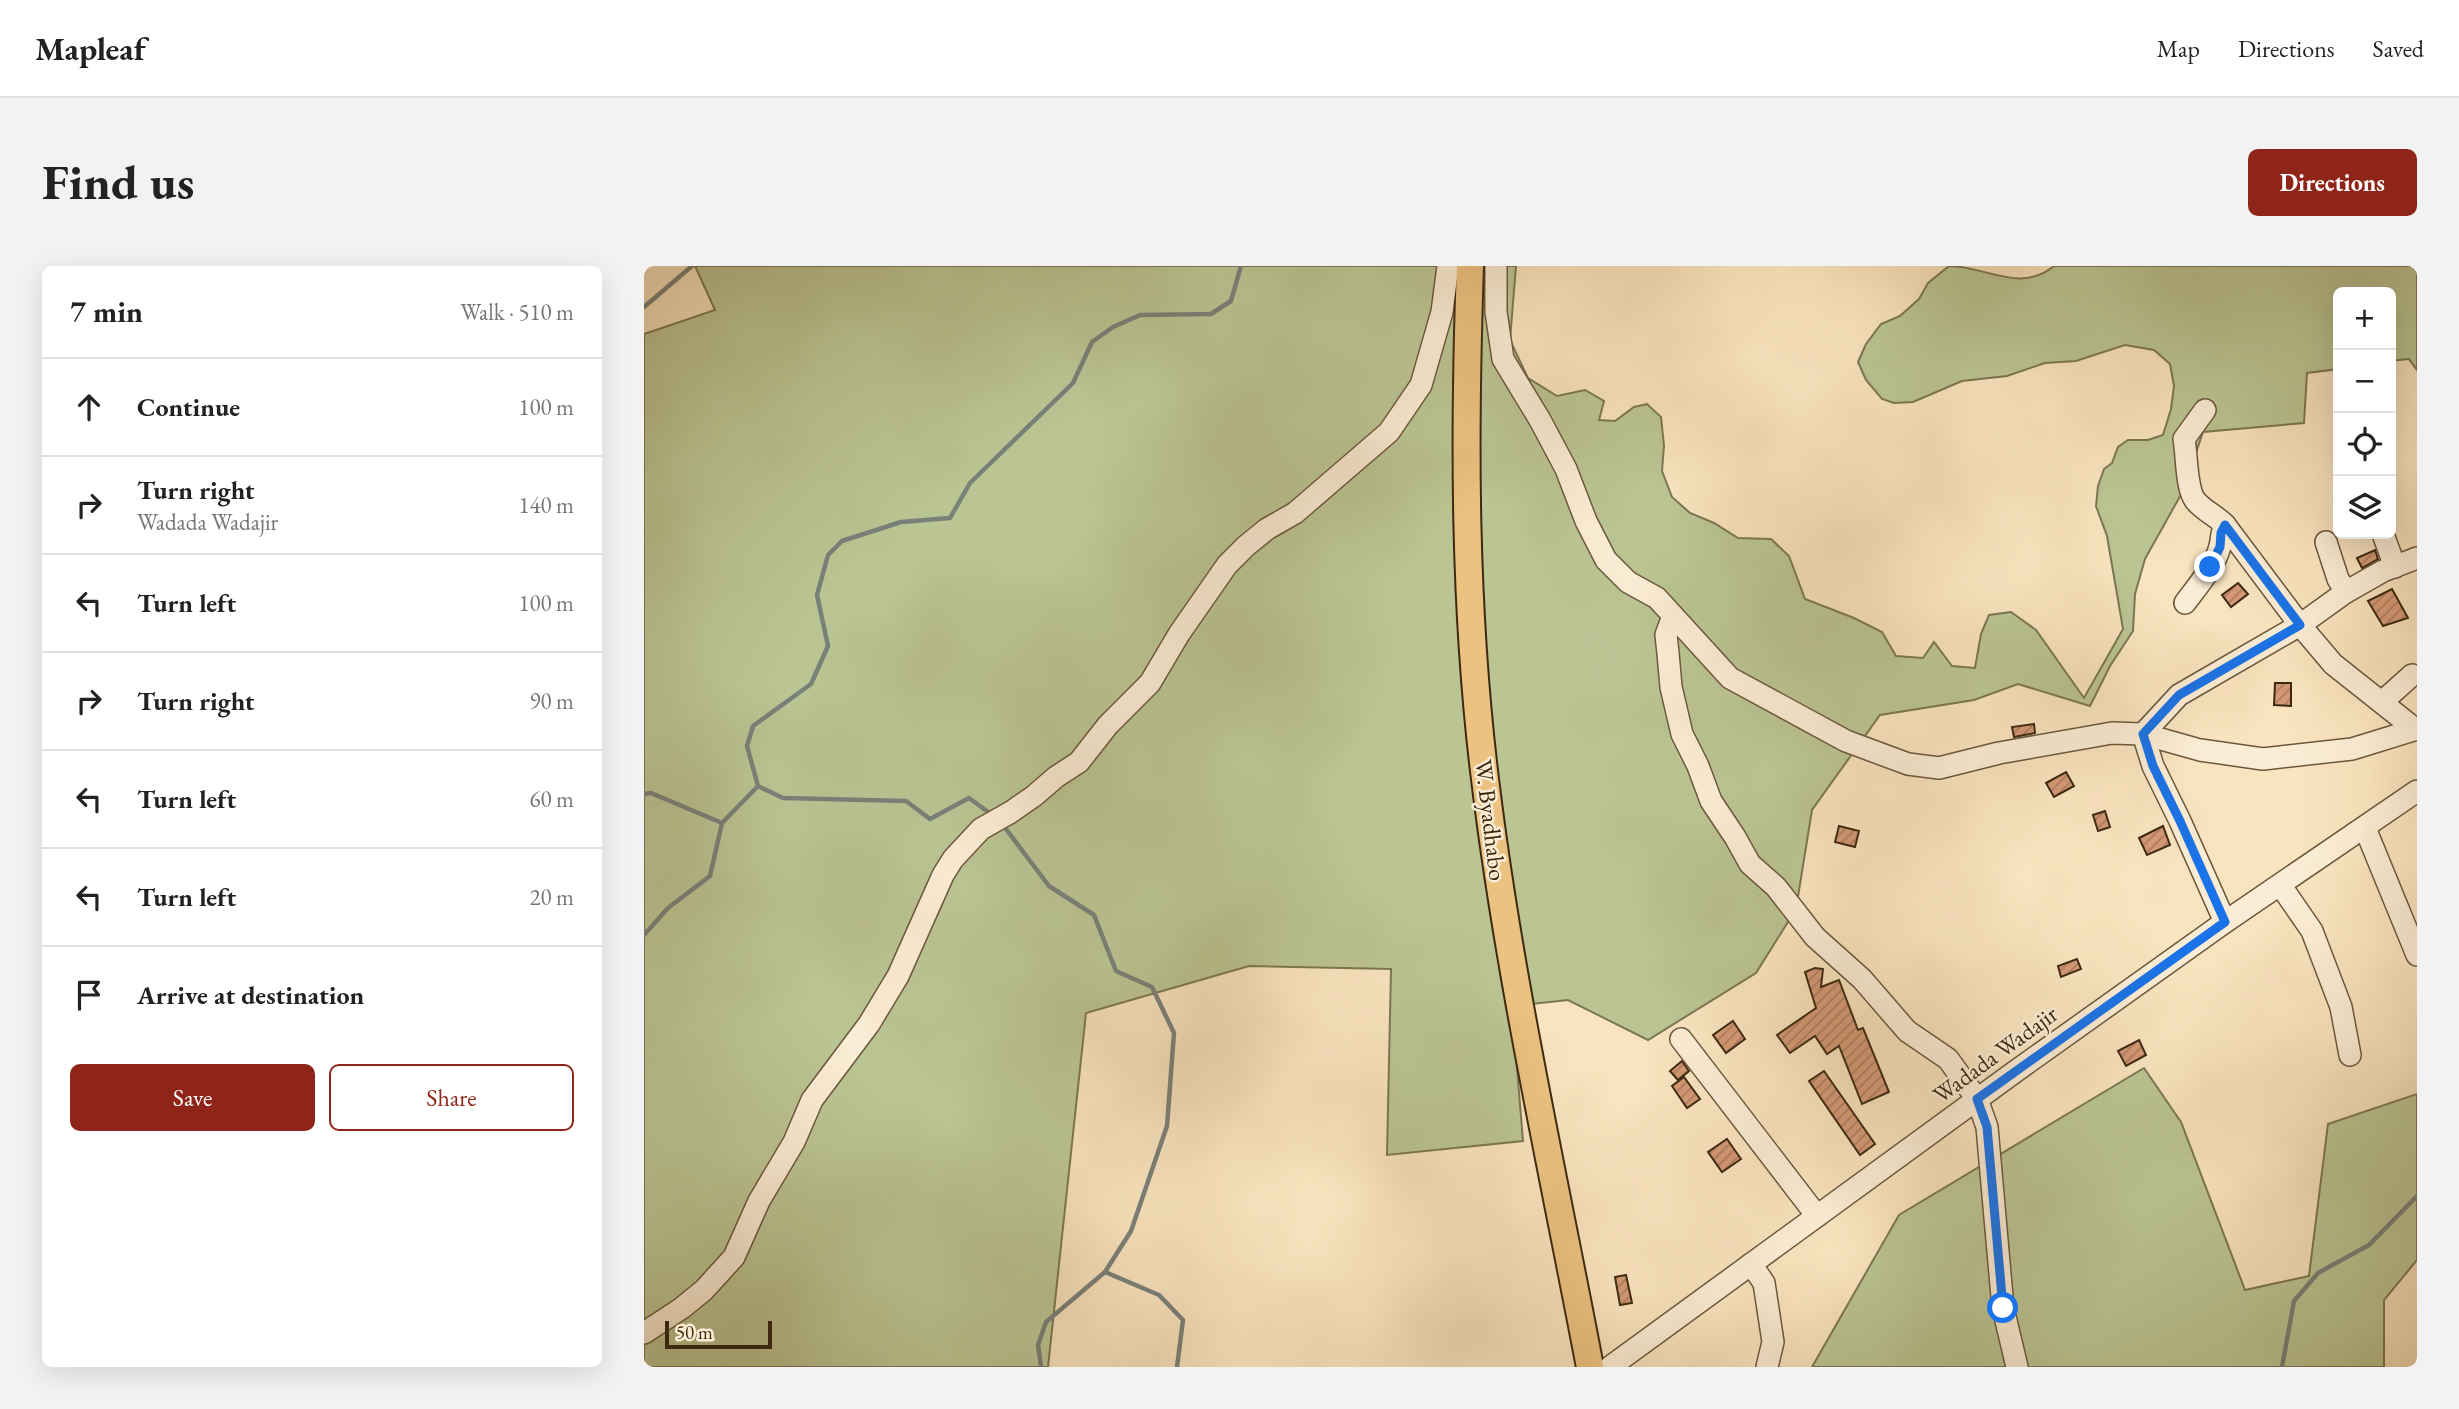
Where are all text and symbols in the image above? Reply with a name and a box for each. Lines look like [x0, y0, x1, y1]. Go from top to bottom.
text: Mapleaf [35, 27, 146, 70]
text: Map [2157, 33, 2200, 64]
text: Directions [2238, 33, 2335, 64]
text: Saved [2373, 33, 2424, 64]
button: Directions [2248, 149, 2417, 216]
text: Find us [42, 150, 194, 214]
map controls [2333, 287, 2396, 539]
button: + [2333, 287, 2396, 350]
text: 7 min [70, 292, 143, 331]
text: Walk · 510 m [460, 297, 574, 327]
button: − [2333, 350, 2396, 413]
icon: ahead [70, 388, 108, 426]
text: Continue [137, 390, 240, 424]
text: 100 m [518, 392, 574, 422]
button: locate [2333, 413, 2396, 476]
text: Turn right [137, 473, 255, 507]
button: layers [2333, 476, 2396, 539]
icon: right [70, 486, 108, 524]
text: 140 m [518, 490, 574, 520]
text: Wadada Wadajir [137, 507, 278, 537]
route end [2194, 551, 2225, 582]
icon: left [70, 584, 108, 622]
text: Turn left [137, 586, 236, 620]
text: 100 m [518, 588, 574, 618]
icon: right [70, 682, 108, 720]
text: Turn right [137, 684, 255, 718]
text: 90 m [529, 686, 574, 716]
street label: W. Byadhabo [1468, 758, 1514, 883]
icon: left [70, 780, 108, 818]
text: Turn left [137, 782, 236, 816]
text: 60 m [529, 784, 574, 814]
icon: left [70, 878, 108, 916]
text: Turn left [137, 880, 236, 914]
text: 20 m [529, 882, 574, 912]
icon: arrive [70, 976, 108, 1014]
text: Arrive at destination [137, 978, 364, 1012]
street label: Wadada Wadajir [1926, 998, 2064, 1110]
button: Save [70, 1064, 315, 1131]
button: Share [329, 1064, 574, 1131]
route start [1987, 1292, 2018, 1323]
scale bar [665, 1318, 772, 1350]
text: 50 m [676, 1320, 713, 1345]

